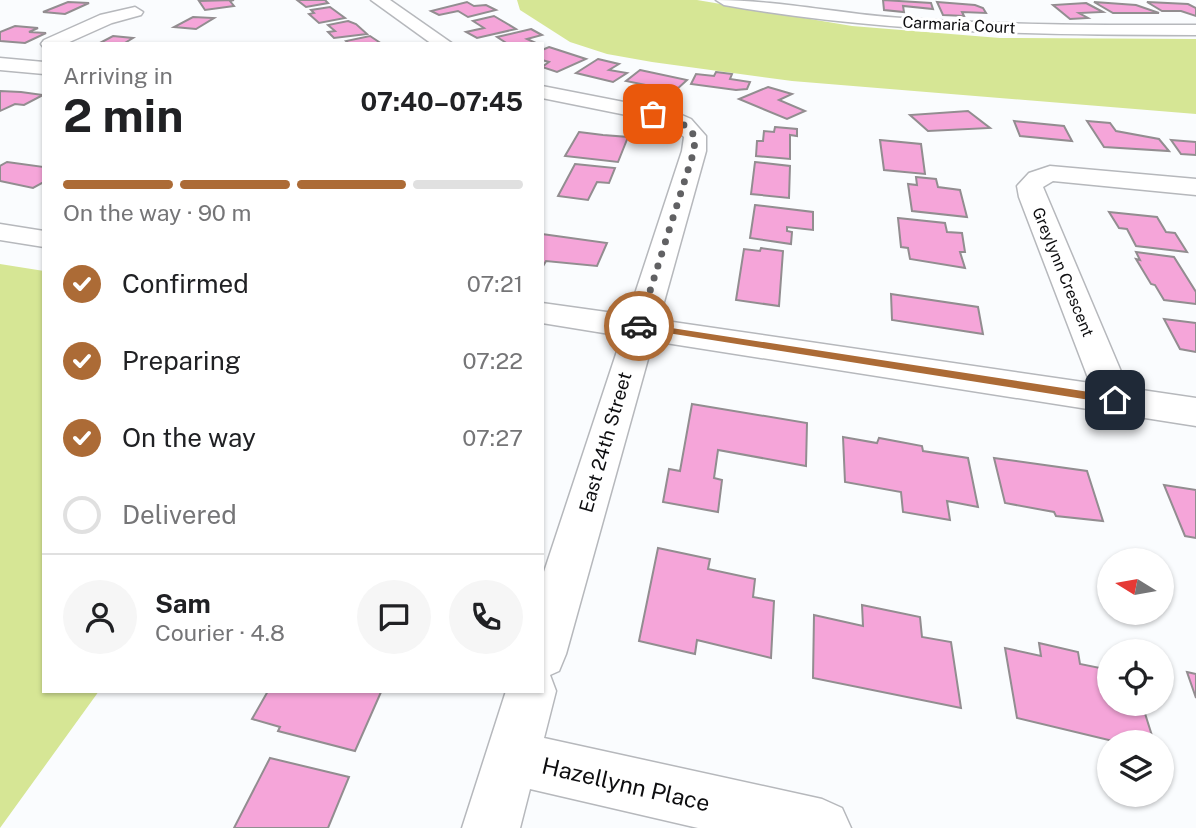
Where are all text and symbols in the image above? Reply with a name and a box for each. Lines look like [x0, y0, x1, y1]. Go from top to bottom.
street label: Carmaria Court [902, 13, 1016, 37]
text: Arriving in [63, 62, 173, 89]
pin [623, 84, 683, 144]
text: 07:40–07:45 [360, 86, 523, 117]
text: 2 min [63, 88, 183, 142]
icon: bag [634, 95, 672, 133]
text: On the way · 90 m [63, 199, 251, 226]
street label: Greylynn Crescent [1028, 205, 1098, 339]
icon: check [63, 265, 101, 303]
text: Confirmed [122, 268, 249, 299]
text: 07:21 [467, 270, 523, 297]
courier [604, 291, 674, 361]
icon: car [620, 307, 658, 345]
icon: check [63, 342, 101, 380]
text: Preparing [122, 345, 241, 376]
text: 07:22 [462, 347, 523, 374]
street label: East 24th Street [574, 369, 636, 515]
pin [1085, 370, 1145, 430]
icon: home [1096, 381, 1134, 419]
icon: check [63, 419, 101, 457]
text: On the way [122, 422, 256, 453]
text: 07:27 [462, 424, 523, 451]
text: Delivered [122, 499, 237, 530]
north arrow [1097, 548, 1174, 625]
map controls [1097, 548, 1174, 807]
button: person [63, 580, 137, 654]
button: chat [357, 580, 431, 654]
button: phone [449, 580, 523, 654]
text: Sam [155, 588, 211, 619]
text: Courier · 4.8 [155, 619, 285, 646]
button: locate [1097, 639, 1174, 716]
button: layers [1097, 730, 1174, 807]
street label: Hazellynn Place [539, 752, 713, 816]

